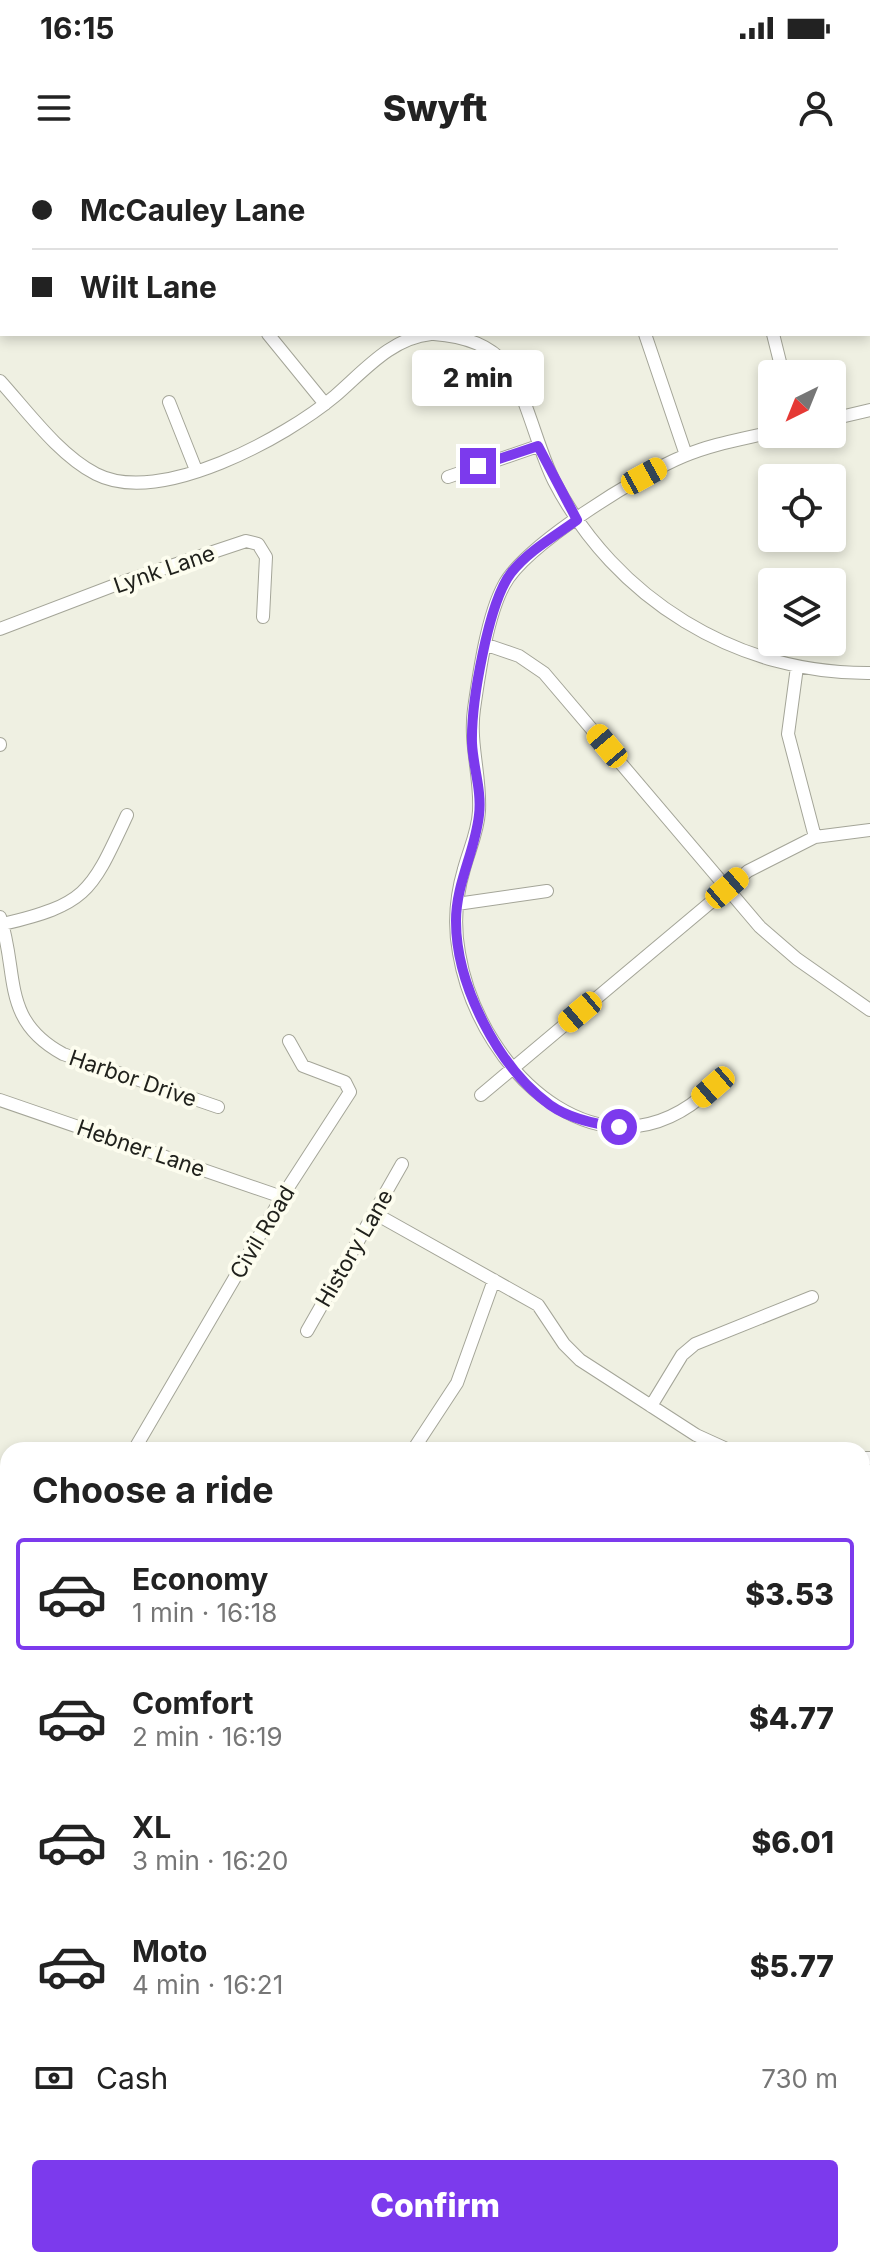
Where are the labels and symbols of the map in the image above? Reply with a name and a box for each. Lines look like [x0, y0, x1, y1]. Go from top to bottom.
callout: 2 min [412, 350, 544, 406]
north arrow [758, 360, 846, 448]
route end [460, 448, 496, 484]
car [617, 454, 671, 498]
street label: Lynk Lane [110, 540, 218, 598]
car [582, 720, 632, 772]
car [701, 863, 753, 913]
car [554, 987, 606, 1037]
street label: Harbor Drive [66, 1044, 200, 1112]
car [687, 1062, 739, 1112]
route start [601, 1109, 637, 1145]
street label: Hebner Lane [74, 1114, 208, 1182]
street label: Civil Road [224, 1181, 300, 1283]
street label: History Lane [310, 1185, 398, 1311]

